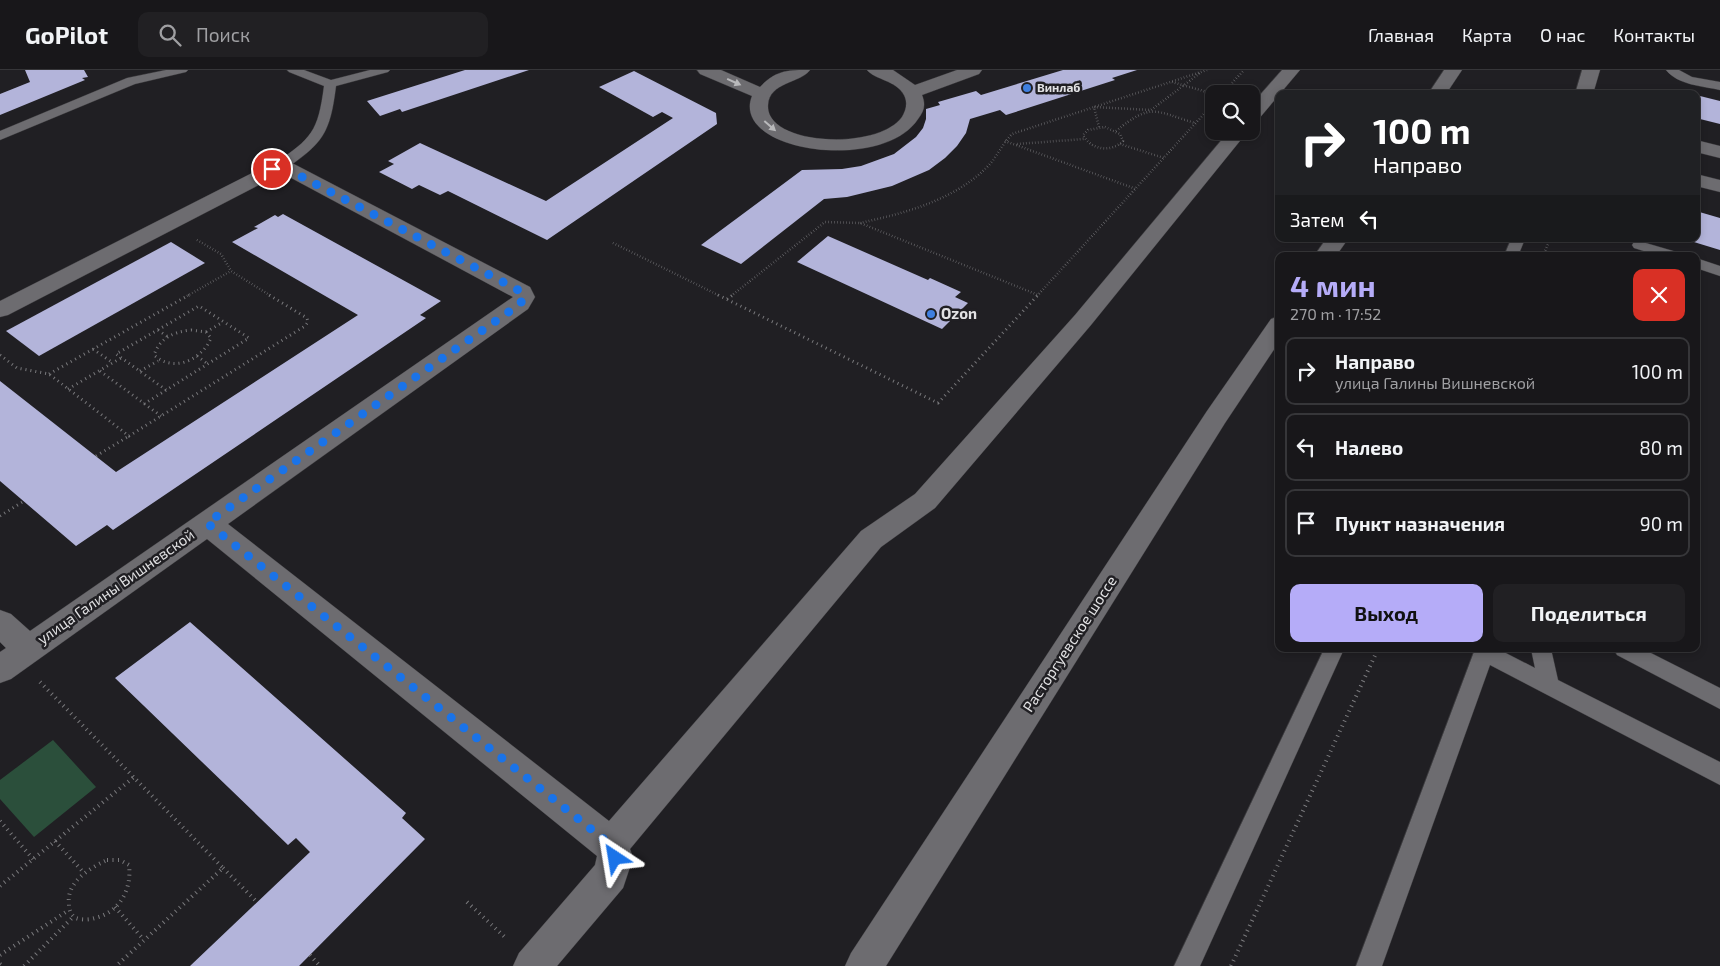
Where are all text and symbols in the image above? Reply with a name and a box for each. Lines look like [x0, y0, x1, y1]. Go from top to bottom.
search box [138, 12, 488, 57]
text: GoPilot [25, 20, 108, 49]
icon: search [156, 21, 184, 49]
text: Поиск [196, 23, 250, 46]
text: Главная [1368, 24, 1434, 46]
text: Карта [1462, 24, 1512, 46]
text: О нас [1540, 24, 1585, 46]
text: Контакты [1613, 24, 1695, 46]
one-way arrow [727, 79, 741, 87]
place label: Винлаб [1037, 80, 1080, 94]
marker: Винлаб [1021, 82, 1033, 94]
map controls [1205, 85, 1260, 140]
button: search [1205, 85, 1260, 140]
text: 100 m [1373, 109, 1471, 151]
icon: right [1290, 110, 1355, 175]
one-way arrow [764, 120, 776, 132]
pin [251, 148, 293, 190]
text: Направо [1373, 151, 1462, 177]
icon: arrive [258, 155, 286, 183]
icon: left [1355, 205, 1383, 233]
text: Затем [1290, 208, 1345, 231]
text: 4 мин [1290, 267, 1376, 303]
button: close [1633, 269, 1685, 321]
place label: Ozon [941, 304, 977, 322]
text: 270 m · 17:52 [1290, 304, 1381, 323]
marker: Ozon [925, 308, 937, 320]
text: Направо [1335, 350, 1415, 373]
icon: right [1292, 357, 1320, 385]
text: 100 m [1632, 360, 1683, 383]
text: улица Галины Вишневской [1335, 373, 1535, 392]
icon: left [1292, 433, 1320, 461]
text: Налево [1335, 436, 1403, 459]
text: 80 m [1639, 436, 1683, 459]
icon: arrive [1292, 509, 1320, 537]
text: Пункт назначения [1335, 512, 1505, 535]
text: 90 m [1640, 512, 1683, 535]
street label: улица Галины Вишневской [33, 525, 198, 648]
street label: Расторгуевское шоссе [1018, 572, 1121, 716]
button: Выход [1290, 584, 1483, 642]
button: Поделиться [1493, 584, 1685, 642]
position arrow [588, 831, 640, 883]

